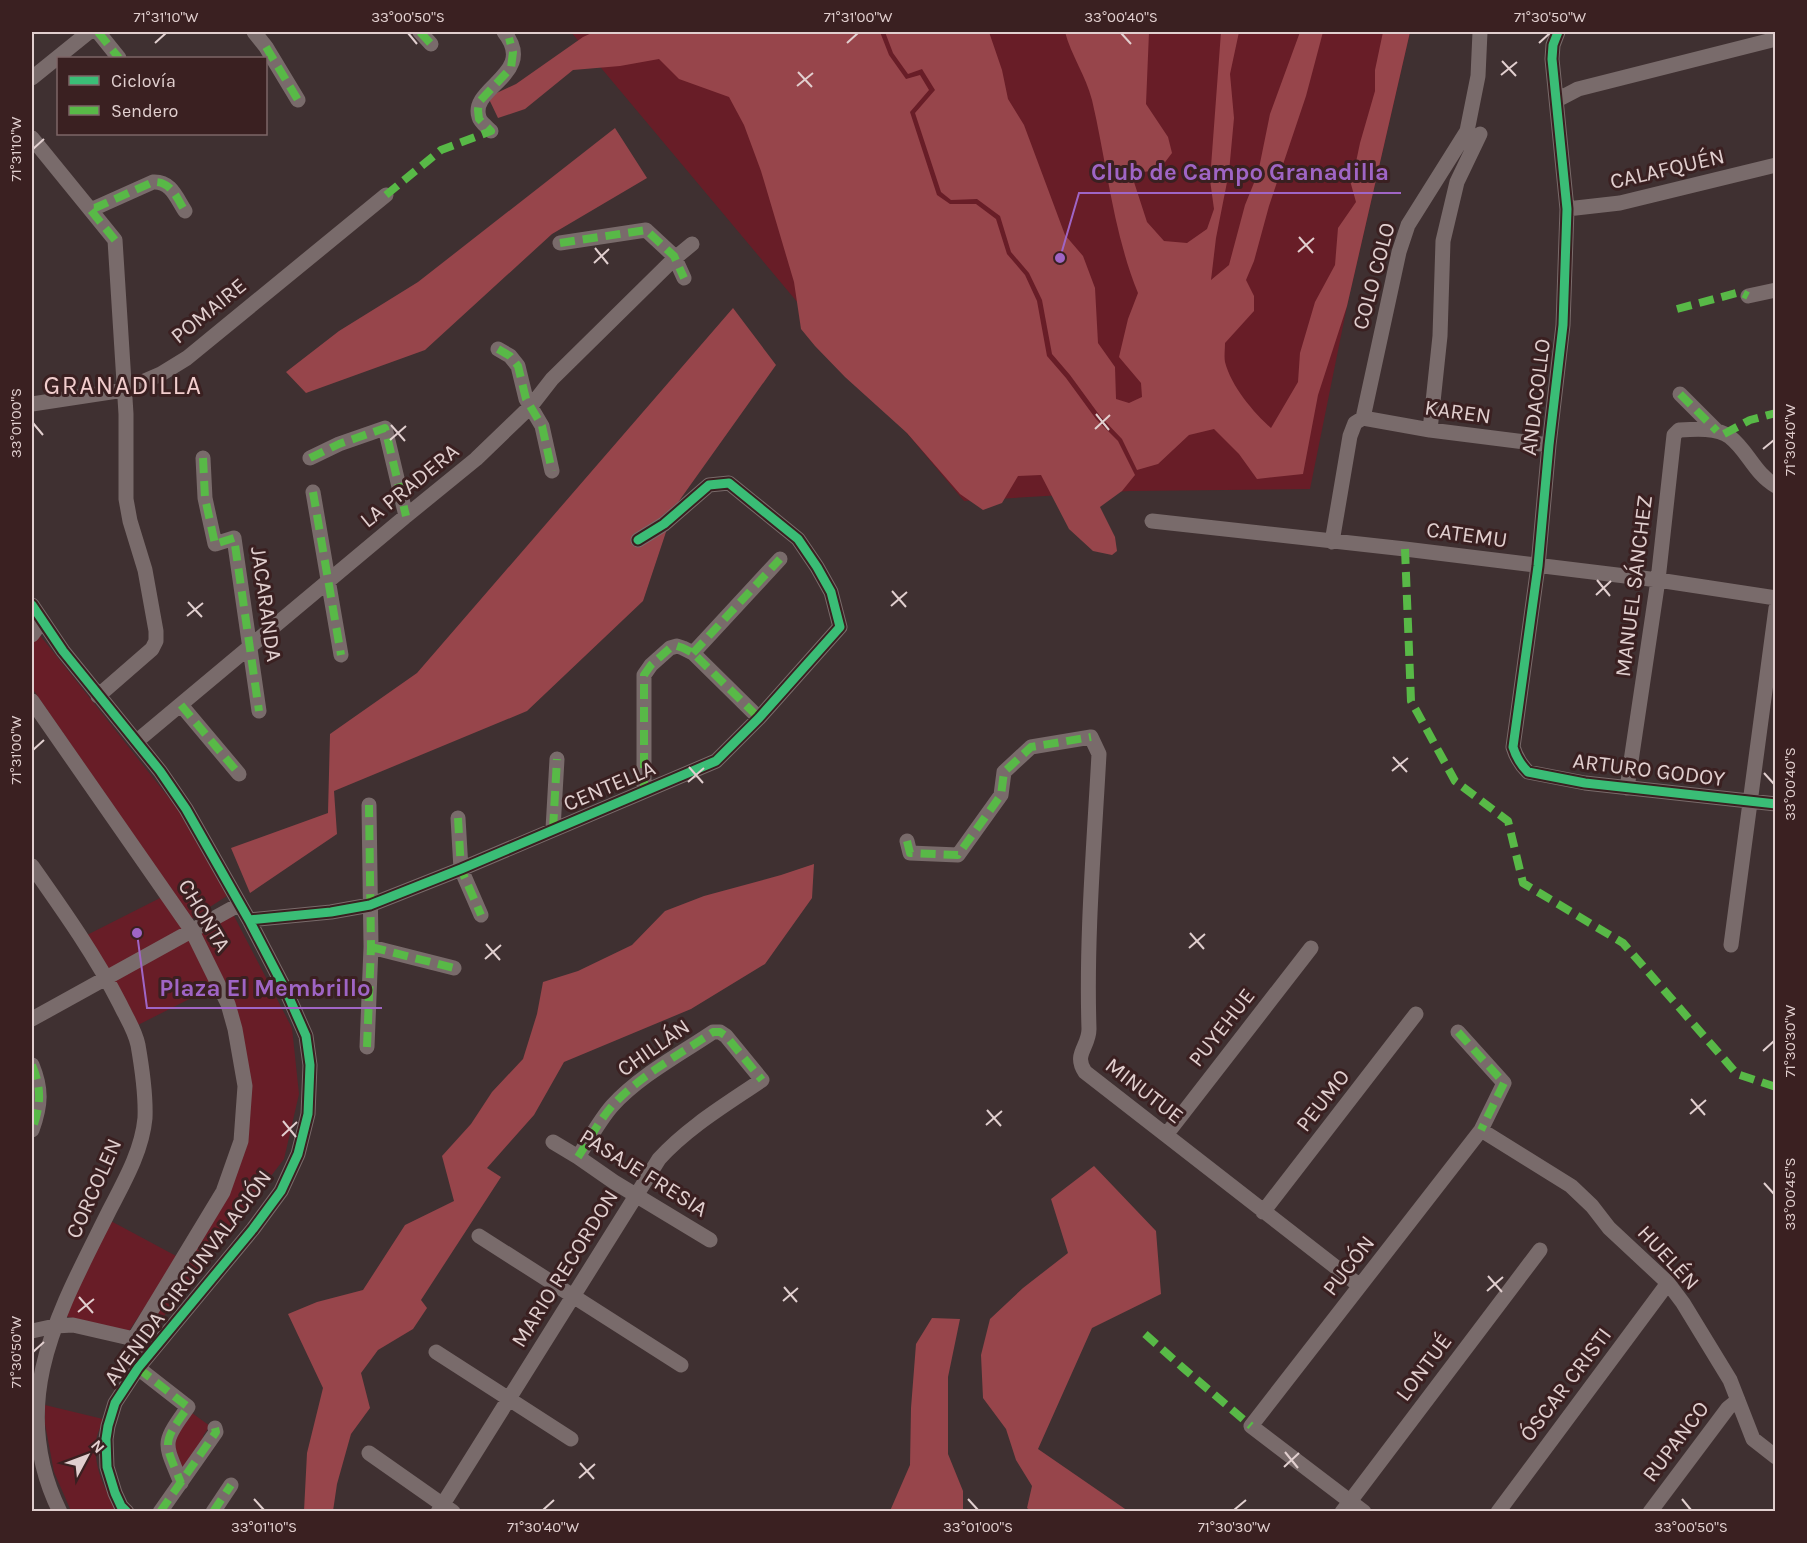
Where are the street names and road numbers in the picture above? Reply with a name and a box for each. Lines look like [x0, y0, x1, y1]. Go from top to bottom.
street label: CALAFQUÉN [1607, 142, 1727, 195]
street label: COLO COLO [1347, 220, 1401, 333]
street label: POMAIRE [166, 272, 252, 349]
street label: ANDACOLLO [1516, 337, 1556, 457]
street label: KAREN [1423, 394, 1493, 430]
street label: LA PRADERA [355, 438, 465, 533]
street label: MANUEL SÁNCHEZ [1609, 494, 1658, 679]
street label: CATEMU [1425, 516, 1509, 554]
street label: JACARANDA [245, 545, 287, 664]
street label: ARTURO GODOY [1571, 748, 1726, 792]
street label: CENTELLA [559, 755, 660, 817]
street label: CHONTA [172, 874, 236, 957]
street label: PUYEHUE [1183, 983, 1260, 1072]
street label: CHILLÁN [612, 1013, 695, 1082]
street label: MINUTUE [1100, 1052, 1189, 1129]
street label: PEUMO [1290, 1064, 1355, 1137]
street label: PASAJE FRESIA [575, 1123, 712, 1223]
street label: CORCOLEN [60, 1134, 127, 1242]
street label: AVENIDA CIRCUNVALACIÓN [98, 1164, 277, 1390]
street label: MARIO RECORDON [506, 1185, 624, 1352]
street label: HUELÉN [1632, 1219, 1705, 1295]
street label: PUCÓN [1316, 1230, 1380, 1301]
street label: ÓSCAR CRISTI [1514, 1322, 1617, 1447]
street label: LONTUÉ [1389, 1328, 1457, 1406]
street label: RUPANCO [1637, 1396, 1715, 1487]

